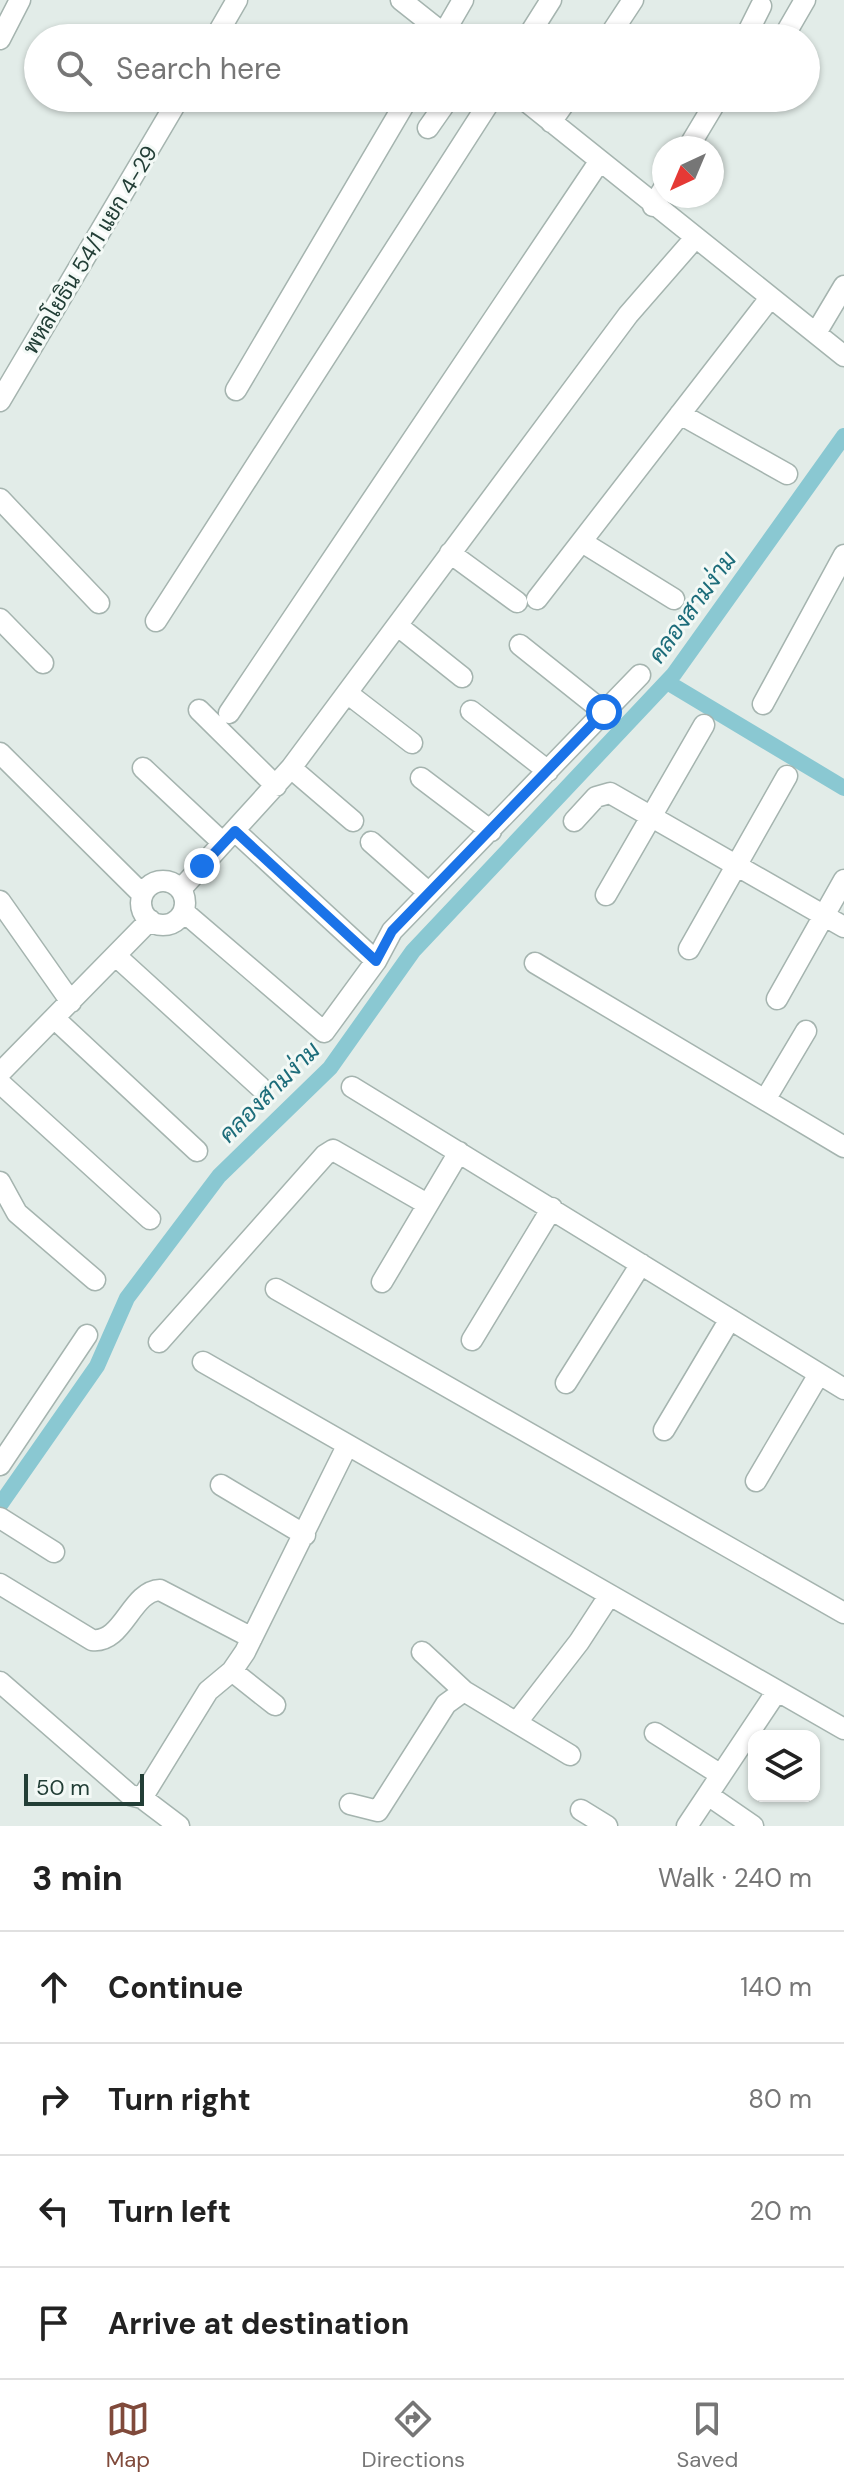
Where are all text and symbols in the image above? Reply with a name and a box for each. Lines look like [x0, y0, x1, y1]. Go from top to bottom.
search box [24, 24, 820, 112]
icon: search [52, 46, 96, 90]
text: Search here [116, 49, 282, 88]
north arrow [652, 136, 724, 208]
street label: พหลโยธิน 54/1 แยก 4-29 [16, 140, 164, 360]
water label: คลองสามง่าม [641, 545, 743, 669]
route start [586, 694, 622, 730]
route end [184, 848, 220, 884]
water label: คลองสามง่าม [212, 1035, 326, 1149]
map controls [748, 1730, 820, 1802]
button: layers [748, 1730, 820, 1802]
scale bar [24, 1770, 144, 1806]
text: 50 m [36, 1773, 90, 1802]
text: 3 min [32, 1856, 123, 1901]
text: Walk · 240 m [658, 1861, 812, 1895]
icon: ahead [32, 1965, 76, 2009]
text: Continue [108, 1968, 243, 2007]
text: 140 m [740, 1970, 812, 2004]
icon: right [32, 2077, 76, 2121]
text: Turn right [108, 2080, 251, 2119]
text: 80 m [748, 2082, 812, 2116]
icon: left [32, 2189, 76, 2233]
text: Turn left [108, 2192, 231, 2231]
text: 20 m [749, 2194, 812, 2228]
icon: arrive [32, 2301, 76, 2345]
text: Arrive at destination [108, 2304, 409, 2343]
tab: Map [106, 2397, 150, 2474]
tab: Directions [362, 2397, 465, 2474]
tab: Saved [677, 2397, 738, 2474]

